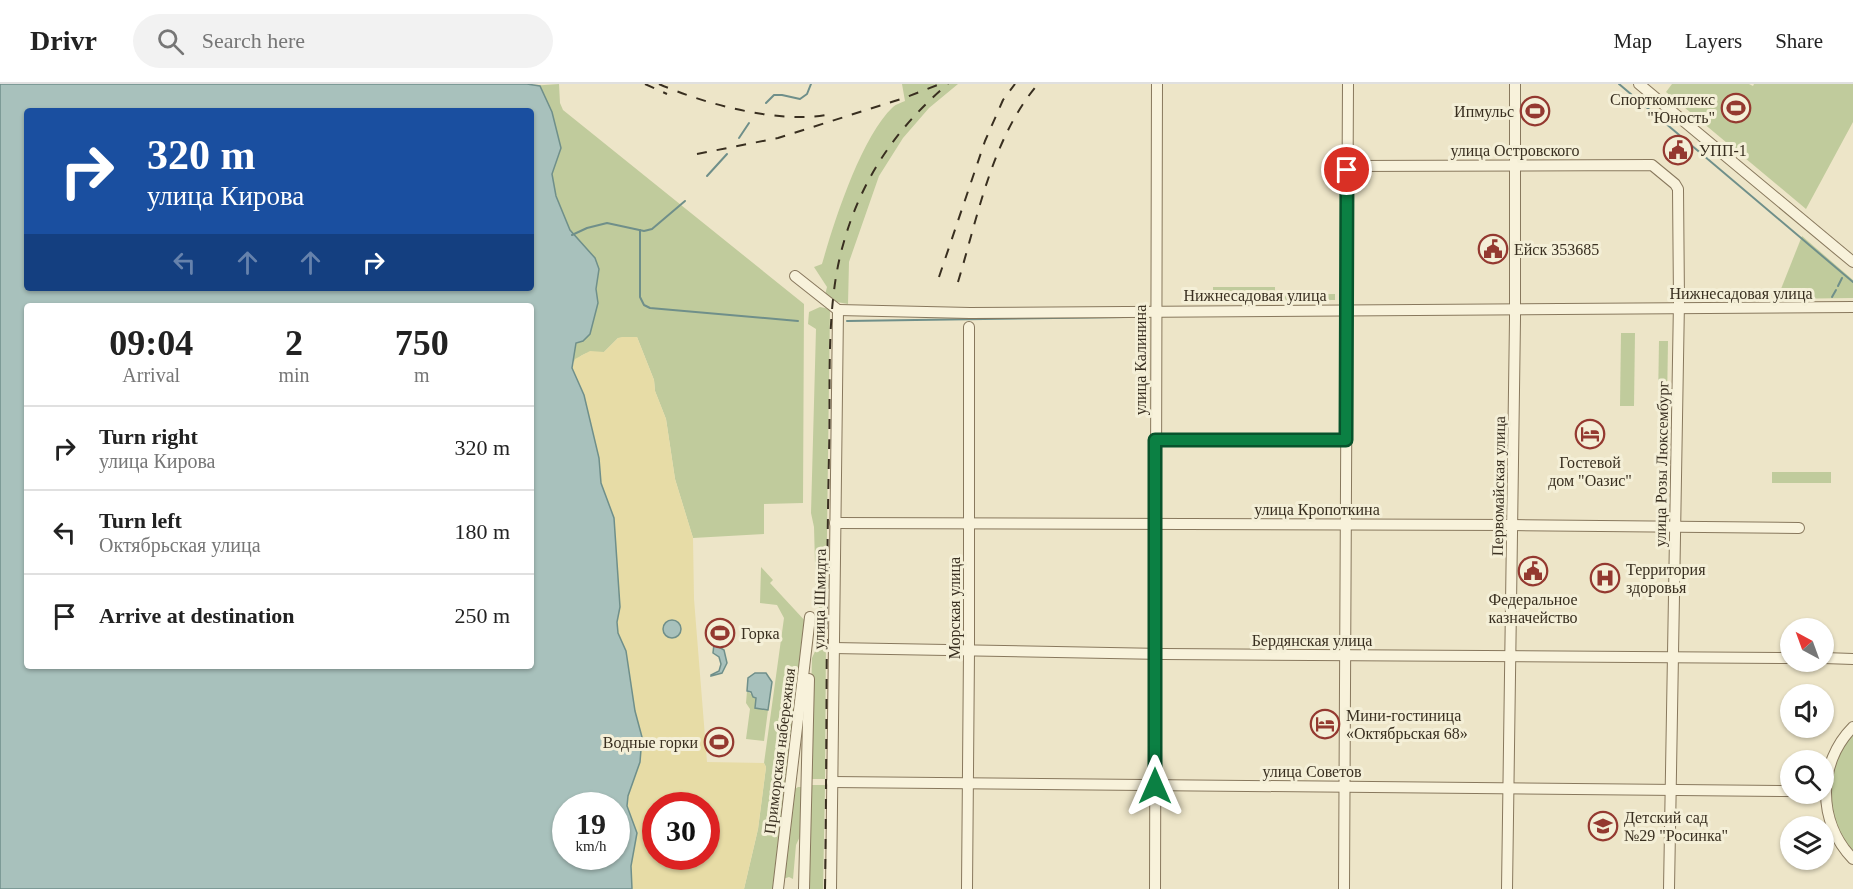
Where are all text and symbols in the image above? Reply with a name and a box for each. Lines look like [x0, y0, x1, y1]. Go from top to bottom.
search box [133, 14, 553, 68]
text: Drivr [30, 25, 97, 56]
icon: search [154, 25, 187, 58]
text: Search here [202, 28, 305, 53]
text: Map [1614, 29, 1652, 53]
text: Layers [1685, 29, 1742, 53]
text: Share [1775, 29, 1823, 53]
place label: Спорткомплекс "Юность" [1610, 91, 1715, 126]
sports icon: Спорткомплекс "Юность" [1720, 92, 1752, 124]
sports icon: Ипмульс [1519, 95, 1551, 127]
place label: Ипмульс [1454, 103, 1514, 121]
icon: right [48, 132, 126, 210]
text: 320 m [147, 132, 256, 178]
public building icon: УПП-1 [1662, 134, 1694, 166]
street label: улица Островского [1450, 142, 1580, 160]
place label: УПП-1 [1699, 142, 1747, 159]
pin [1321, 144, 1372, 195]
icon: arrive [1330, 153, 1363, 186]
text: улица Кирова [147, 181, 304, 211]
public building icon: Ейск 353685 [1477, 233, 1509, 265]
place label: Ейск 353685 [1514, 241, 1599, 258]
icon: left [168, 246, 201, 279]
icon: ahead [231, 246, 264, 279]
icon: ahead [294, 246, 327, 279]
icon: right [357, 246, 390, 279]
street label: Нижнесадовая улица [1669, 285, 1813, 303]
street label: Нижнесадовая улица [1183, 287, 1327, 305]
street label: улица Калинина [1132, 305, 1150, 415]
text: 09:04 [109, 323, 193, 363]
text: 2 [285, 323, 303, 363]
text: 750 [395, 323, 449, 363]
text: Arrival [122, 364, 180, 386]
text: min [278, 364, 310, 386]
text: m [414, 364, 430, 386]
street label: улица Розы Люксембург [1652, 380, 1672, 547]
street label: Первомайская улица [1489, 416, 1509, 556]
hotel icon: Гостевой дом "Оазис" [1574, 418, 1606, 450]
text: Turn right [99, 424, 198, 449]
icon: right [48, 432, 81, 465]
text: 320 m [454, 435, 510, 460]
text: улица Кирова [99, 450, 215, 472]
place label: Гостевой дом "Оазис" [1548, 454, 1632, 490]
street label: улица Кропоткина [1254, 501, 1380, 519]
text: Turn left [99, 508, 182, 533]
icon: left [48, 516, 81, 549]
text: 180 m [454, 519, 510, 544]
text: Октябрьская улица [99, 534, 261, 556]
street label: улица Шмидта [810, 548, 830, 650]
public building icon: Федеральное казначейство [1517, 555, 1549, 587]
street label: Морская улица [946, 557, 964, 659]
place label: Территория здоровья [1626, 561, 1706, 597]
hospital icon: Территория здоровья [1589, 562, 1621, 594]
place label: Федеральное казначейство [1488, 591, 1578, 626]
icon: arrive [48, 600, 81, 633]
text: Arrive at destination [99, 603, 295, 628]
text: 250 m [454, 603, 510, 628]
sports icon: Горка [704, 617, 736, 649]
north arrow [1780, 618, 1834, 672]
map controls [1780, 618, 1834, 870]
place label: Горка [741, 625, 779, 643]
street label: Бердянская улица [1252, 632, 1372, 650]
street label: Приморская набережная [761, 666, 799, 835]
button: sound [1780, 684, 1834, 738]
place label: Мини-гостиница «Октябрьская 68» [1346, 707, 1468, 743]
hotel icon: Мини-гостиница «Октябрьская 68» [1309, 708, 1341, 740]
sports icon: Водные горки [703, 726, 735, 758]
place label: Водные горки [603, 734, 698, 752]
button: search [1780, 750, 1834, 804]
position arrow [1123, 754, 1187, 818]
street label: улица Советов [1262, 763, 1362, 781]
speed limit sign: 30 [642, 792, 720, 870]
text: 19 [576, 807, 606, 840]
place label: Детский сад №29 "Росинка" [1624, 809, 1728, 844]
school or university icon: Детский сад №29 "Росинка" [1587, 810, 1619, 842]
button: layers [1780, 816, 1834, 870]
text: km/h [576, 838, 606, 854]

